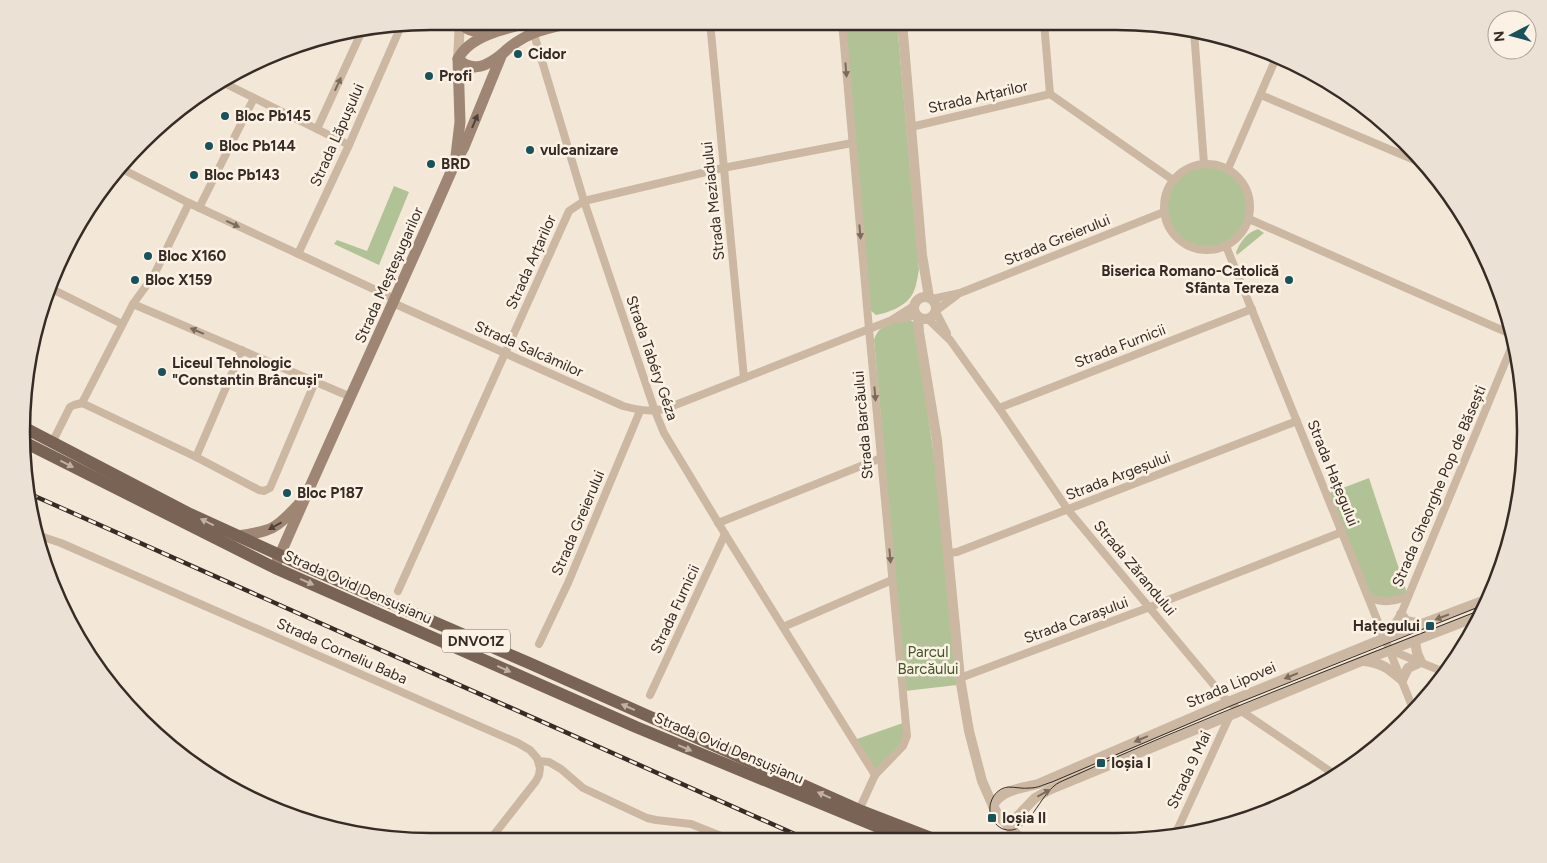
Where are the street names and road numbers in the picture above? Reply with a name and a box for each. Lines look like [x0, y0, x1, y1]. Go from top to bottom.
street label: Strada Arțarilor [926, 77, 1030, 117]
street label: Strada Lăpușului [306, 81, 368, 189]
street label: Strada Meziadului [698, 141, 728, 261]
street label: Strada Meșteșugarilor [351, 204, 427, 346]
street label: Strada Greierului [1001, 211, 1113, 269]
street label: Strada Arțarilor [502, 212, 560, 312]
street label: Strada Tabéry Géza [622, 293, 682, 423]
street label: Strada Salcâmilor [472, 317, 586, 381]
street label: Strada Furnicii [1072, 320, 1168, 372]
street label: Strada Barcăului [849, 370, 877, 480]
street label: Strada Gheorghe Pop de Băsești [1388, 383, 1490, 589]
street label: Strada Hațegului [1304, 417, 1362, 529]
street label: Strada Argeșului [1063, 448, 1173, 504]
street label: Strada Greierului [548, 468, 608, 578]
street label: Strada Zărandului [1090, 517, 1180, 619]
street label: Strada Ovid Densușianu [281, 546, 435, 628]
street label: Strada Furnicii [647, 562, 703, 656]
street label: Strada Carașului [1021, 593, 1131, 647]
street label: Strada Corneliu Baba [274, 614, 410, 688]
road number: DNVO1Z [442, 630, 510, 652]
street label: Strada Lipovei [1183, 658, 1279, 712]
street label: Strada Ovid Densușianu [652, 708, 806, 788]
street label: Strada 9 Mai [1163, 728, 1215, 812]

